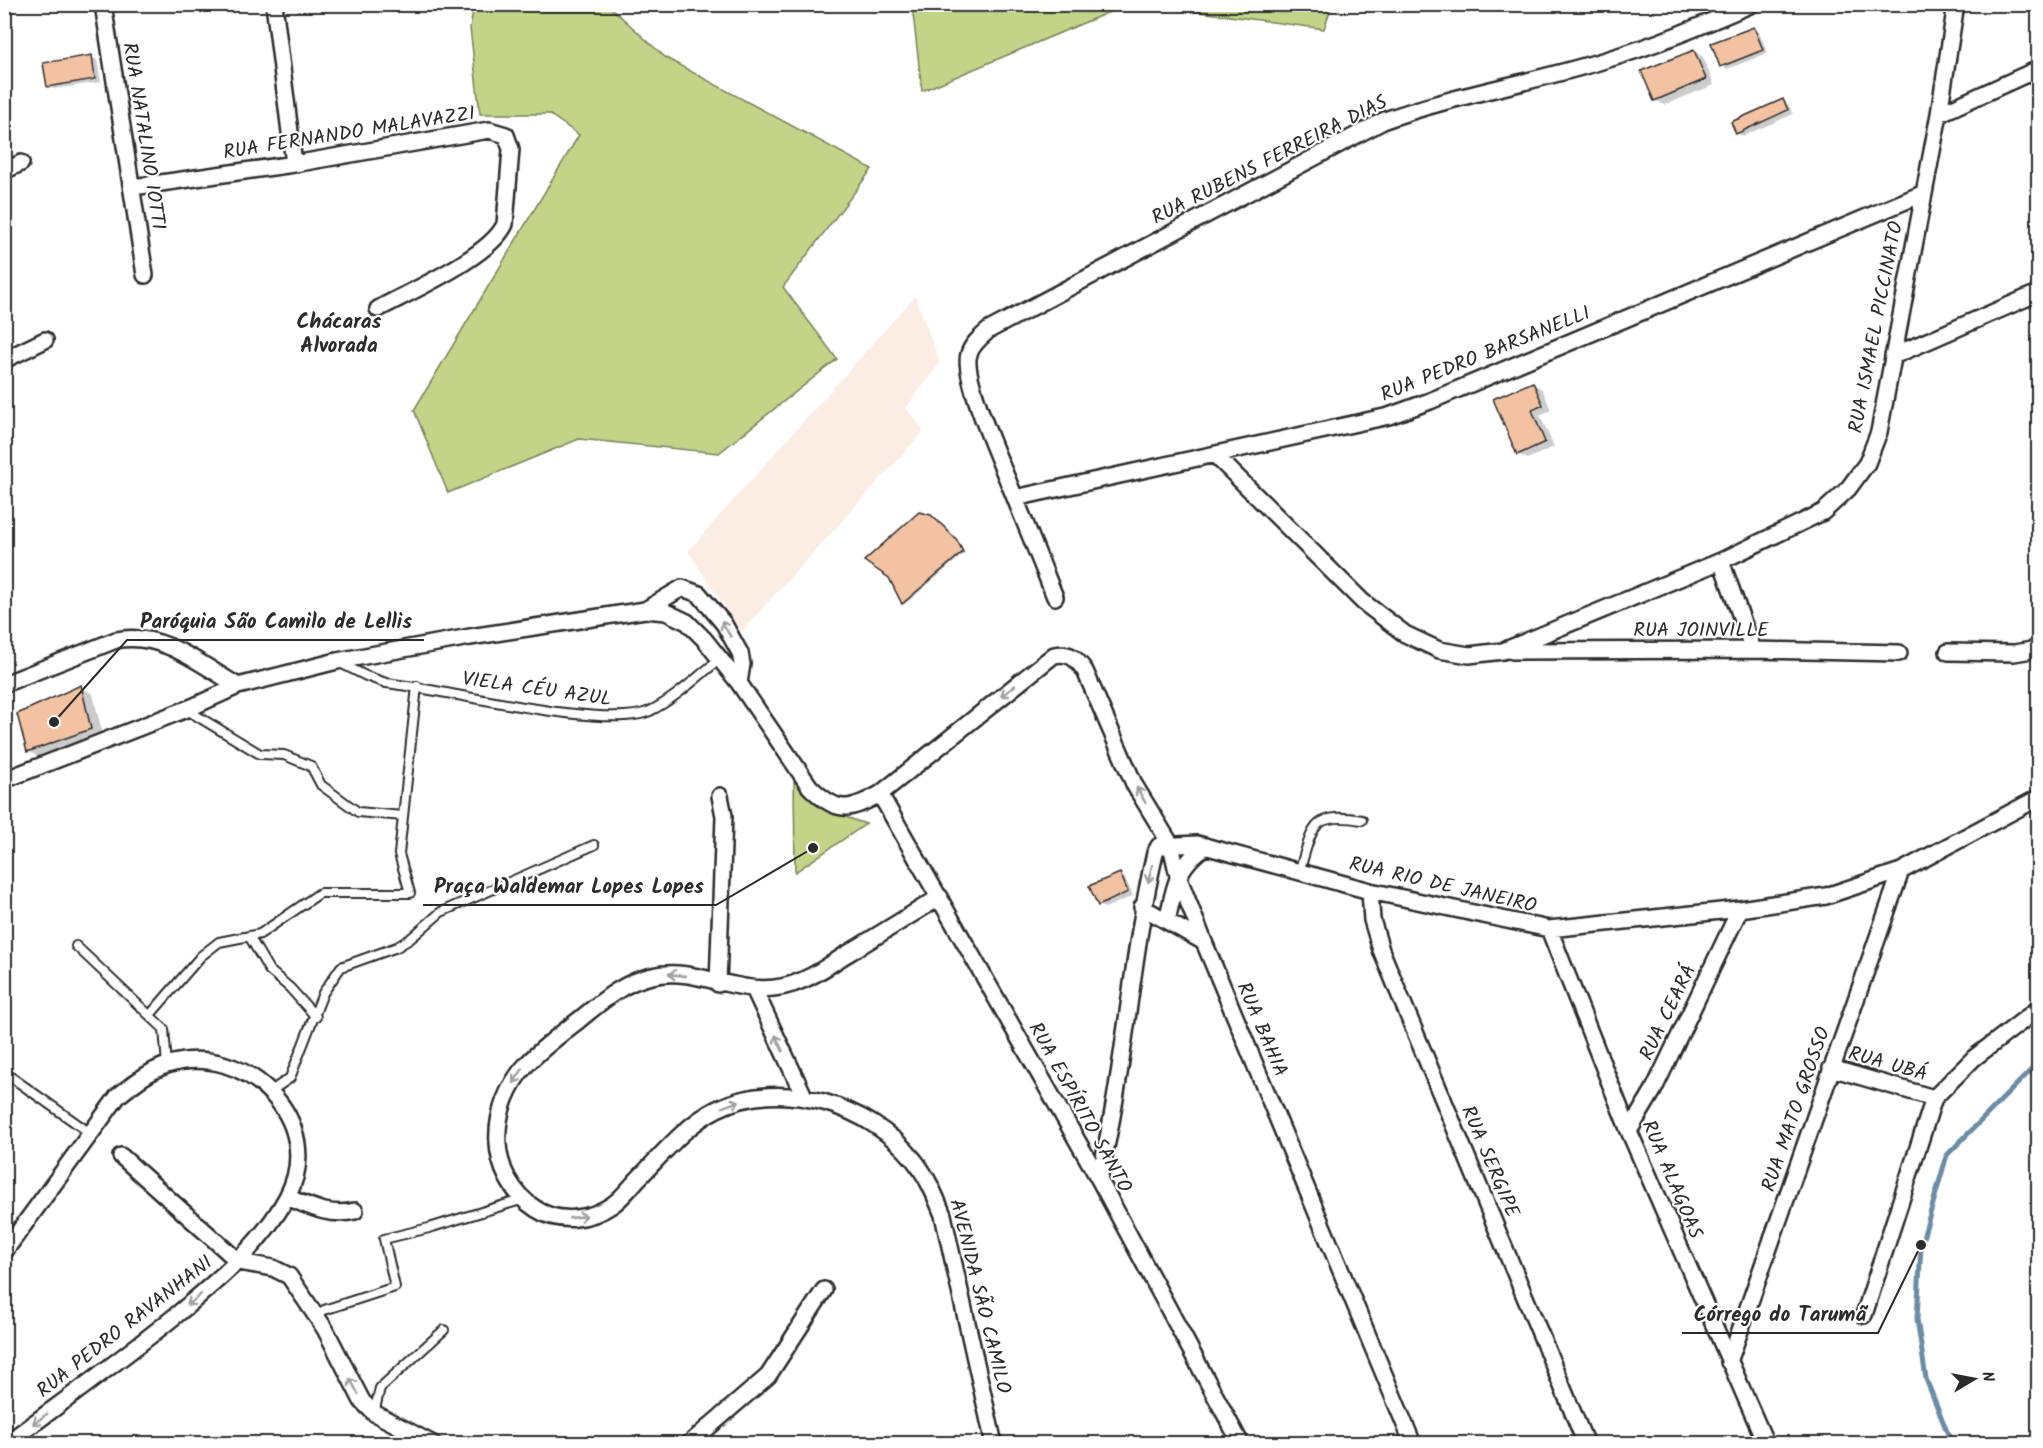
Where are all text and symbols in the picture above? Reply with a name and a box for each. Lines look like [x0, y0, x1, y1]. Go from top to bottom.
street label: RUA NATALINO IOTTI [112, 40, 174, 232]
street label: RUA RUBENS FERREIRA DIAS [1146, 87, 1394, 234]
street label: RUA FERNANDO MALAVAZZI [221, 98, 478, 170]
street label: RUA ISMAEL PICCINATO [1841, 219, 1913, 436]
street label: RUA PEDRO BARSANELLI [1376, 298, 1596, 412]
district label: Chácaras Alvorada [297, 306, 382, 363]
callout: Paróquia São Camilo de Lellis [127, 601, 424, 640]
text: Paróquia São Camilo de Lellis [140, 606, 412, 639]
street label: RUA JOINVILLE [1633, 615, 1770, 647]
one-way arrow [720, 620, 733, 637]
street label: VIELA CÉU AZUL [460, 664, 614, 716]
one-way arrow [1000, 684, 1016, 697]
one-way arrow [1135, 787, 1146, 805]
street label: RUA RIO DE JANEIRO [1346, 849, 1539, 923]
one-way arrow [1144, 864, 1156, 883]
callout: Praça Waldemar Lopes Lopes [423, 866, 716, 905]
text: Praça Waldemar Lopes Lopes [434, 871, 704, 904]
street label: RUA CEARÁ [1632, 959, 1706, 1066]
one-way arrow [668, 969, 687, 980]
street label: RUA BAHIA [1227, 977, 1296, 1082]
street label: RUA ESPÍRITO SANTO [1019, 1017, 1140, 1199]
street label: RUA MATO GROSSO [1754, 1023, 1840, 1196]
one-way arrow [773, 1035, 785, 1053]
street label: RUA UBÁ [1844, 1038, 1931, 1091]
one-way arrow [512, 1068, 524, 1084]
one-way arrow [721, 1098, 740, 1109]
street label: RUA SERGIPE [1451, 1101, 1528, 1224]
street label: RUA ALAGOAS [1632, 1115, 1711, 1245]
street label: AVENIDA SÃO CAMILO [939, 1196, 1019, 1397]
one-way arrow [567, 1212, 587, 1223]
street label: RUA PEDRO RAVANHANI [30, 1248, 220, 1407]
one-way arrow [186, 1293, 202, 1306]
callout: Córrego do Tarumã [1682, 1294, 1878, 1333]
text: Córrego do Tarumã [1694, 1299, 1868, 1332]
north arrow [1944, 1349, 2004, 1409]
text: N [1974, 1370, 2000, 1384]
one-way arrow [348, 1378, 359, 1396]
one-way arrow [32, 1412, 48, 1425]

